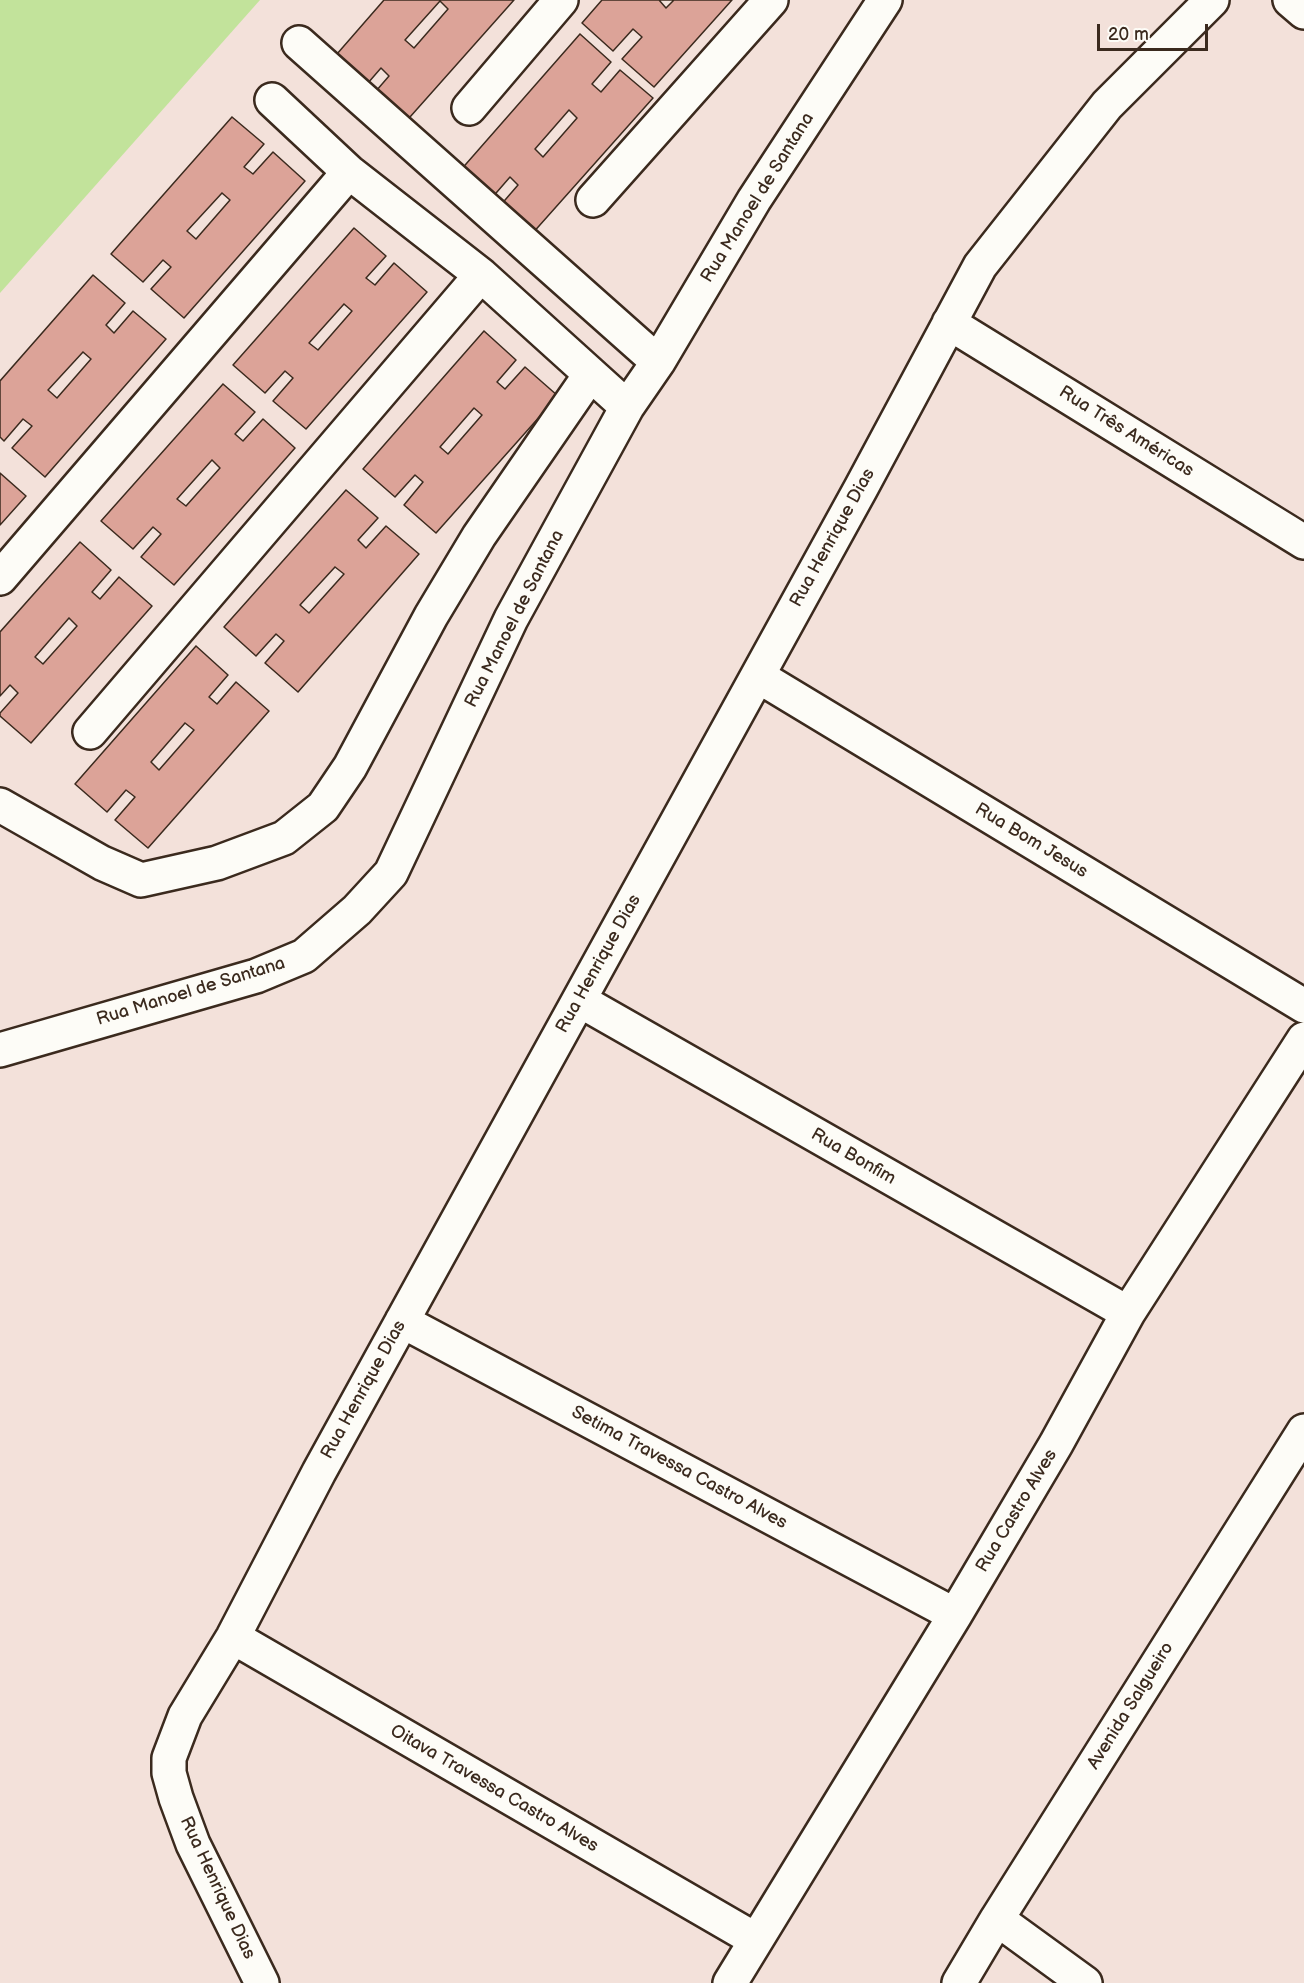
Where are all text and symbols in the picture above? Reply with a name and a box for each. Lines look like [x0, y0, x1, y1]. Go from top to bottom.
scale bar [1100, 12, 1211, 50]
text: 20 m [1108, 24, 1149, 45]
street label: Rua Manoel de Santana [697, 109, 819, 287]
street label: Rua Três Américas [1055, 382, 1197, 482]
street label: Rua Henrique Dias [786, 465, 880, 611]
street label: Rua Manoel de Santana [461, 527, 569, 711]
street label: Rua Bom Jesus [971, 799, 1091, 883]
street label: Rua Henrique Dias [552, 891, 646, 1037]
street label: Rua Manoel de Santana [94, 953, 288, 1031]
street label: Rua Bonfim [807, 1124, 899, 1190]
street label: Rua Henrique Dias [317, 1317, 411, 1463]
street label: Setima Travessa Castro Alves [567, 1402, 791, 1534]
street label: Rua Castro Alves [972, 1446, 1062, 1576]
street label: Avenida Salgueiro [1083, 1638, 1179, 1774]
street label: Oitava Travessa Castro Alves [386, 1721, 602, 1857]
street label: Rua Henrique Dias [174, 1813, 260, 1963]

